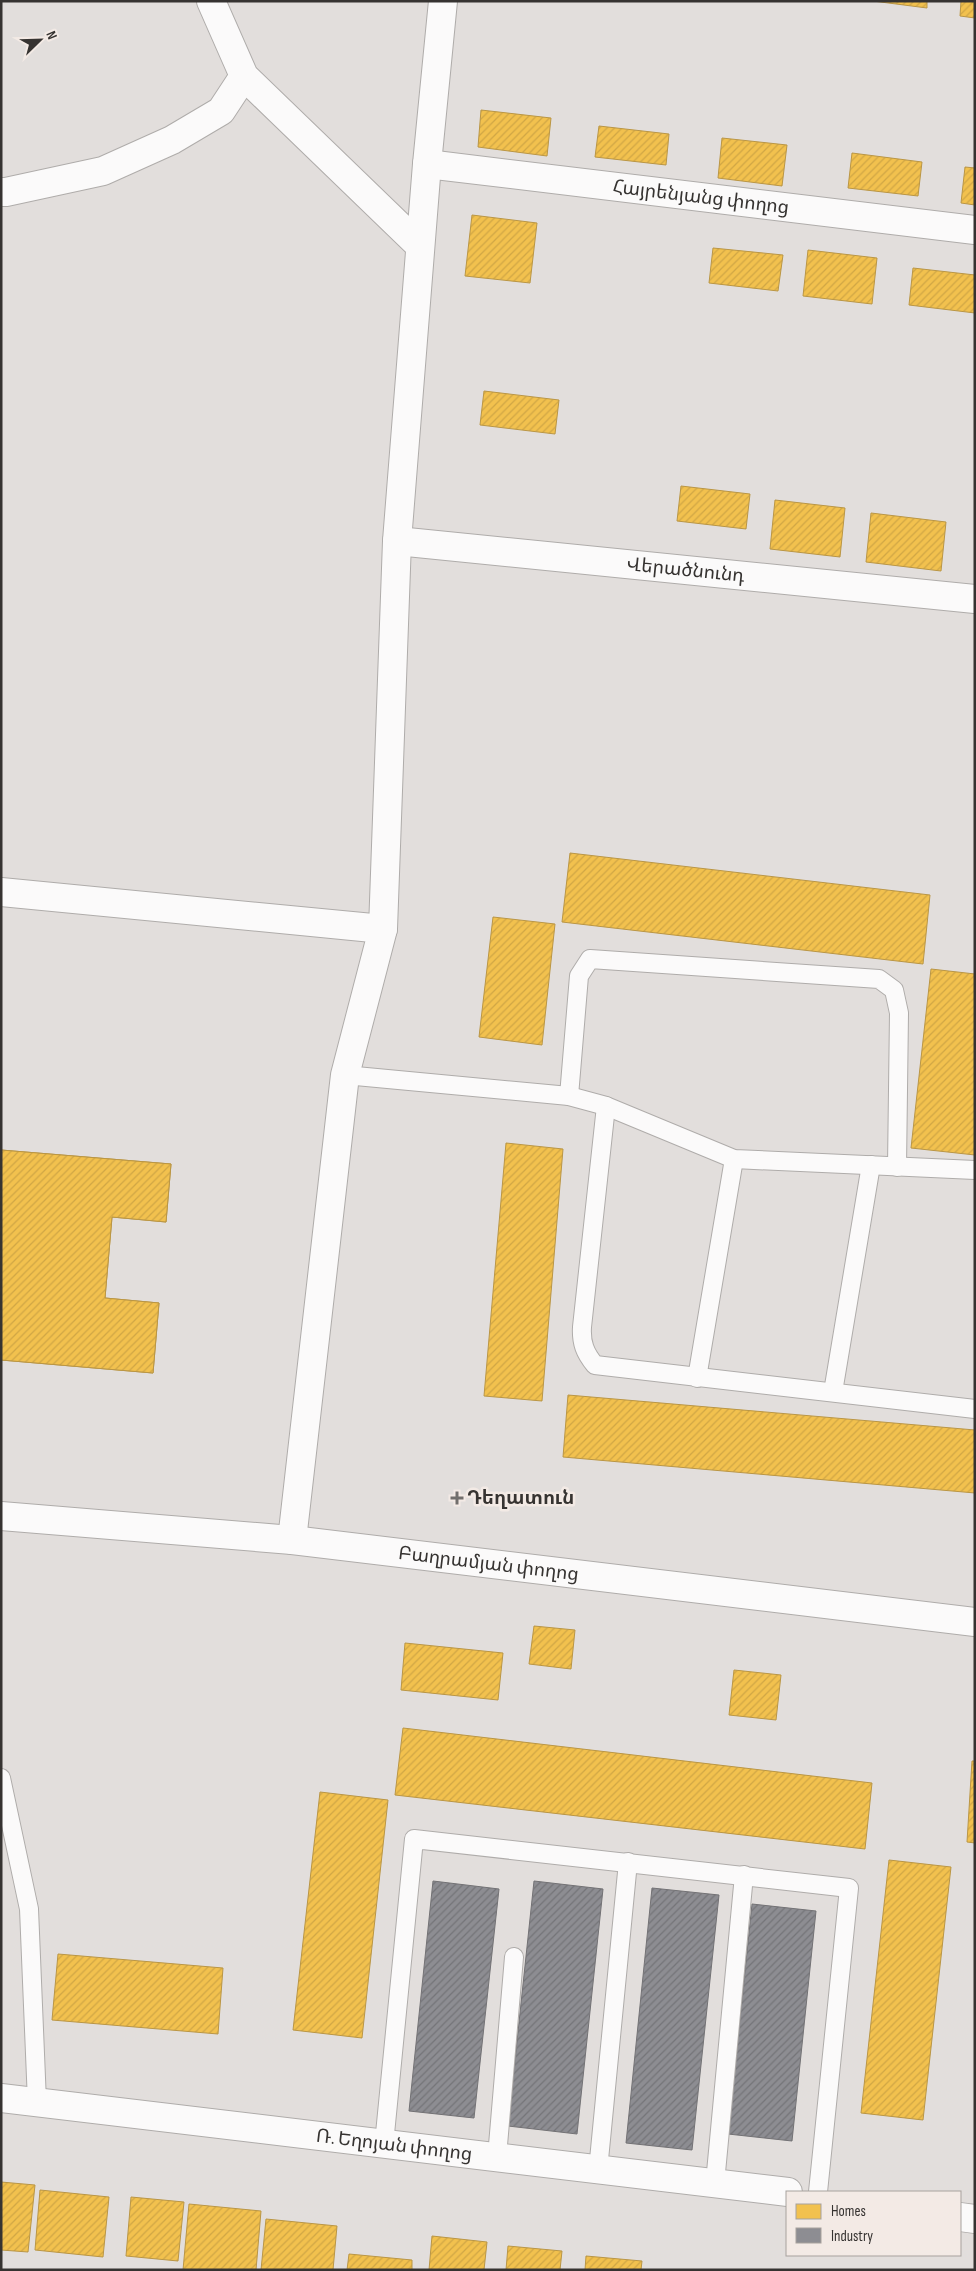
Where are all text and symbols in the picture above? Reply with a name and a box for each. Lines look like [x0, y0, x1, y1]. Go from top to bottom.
north arrow [15, 15, 65, 65]
text: N [42, 28, 61, 42]
street label: Հայրենյանց փողոց [612, 175, 791, 219]
street label: Վերածնունդ [625, 553, 746, 587]
place label: Դեղատուն [467, 1487, 574, 1510]
marker: Դեղատուն [451, 1492, 463, 1504]
street label: Բաղրամյան փողոց [397, 1541, 580, 1586]
street label: Ռ. Եղոյան փողոց [315, 2124, 474, 2166]
legend [786, 2191, 961, 2256]
text: Homes [831, 2202, 866, 2221]
text: Industry [831, 2227, 873, 2246]

